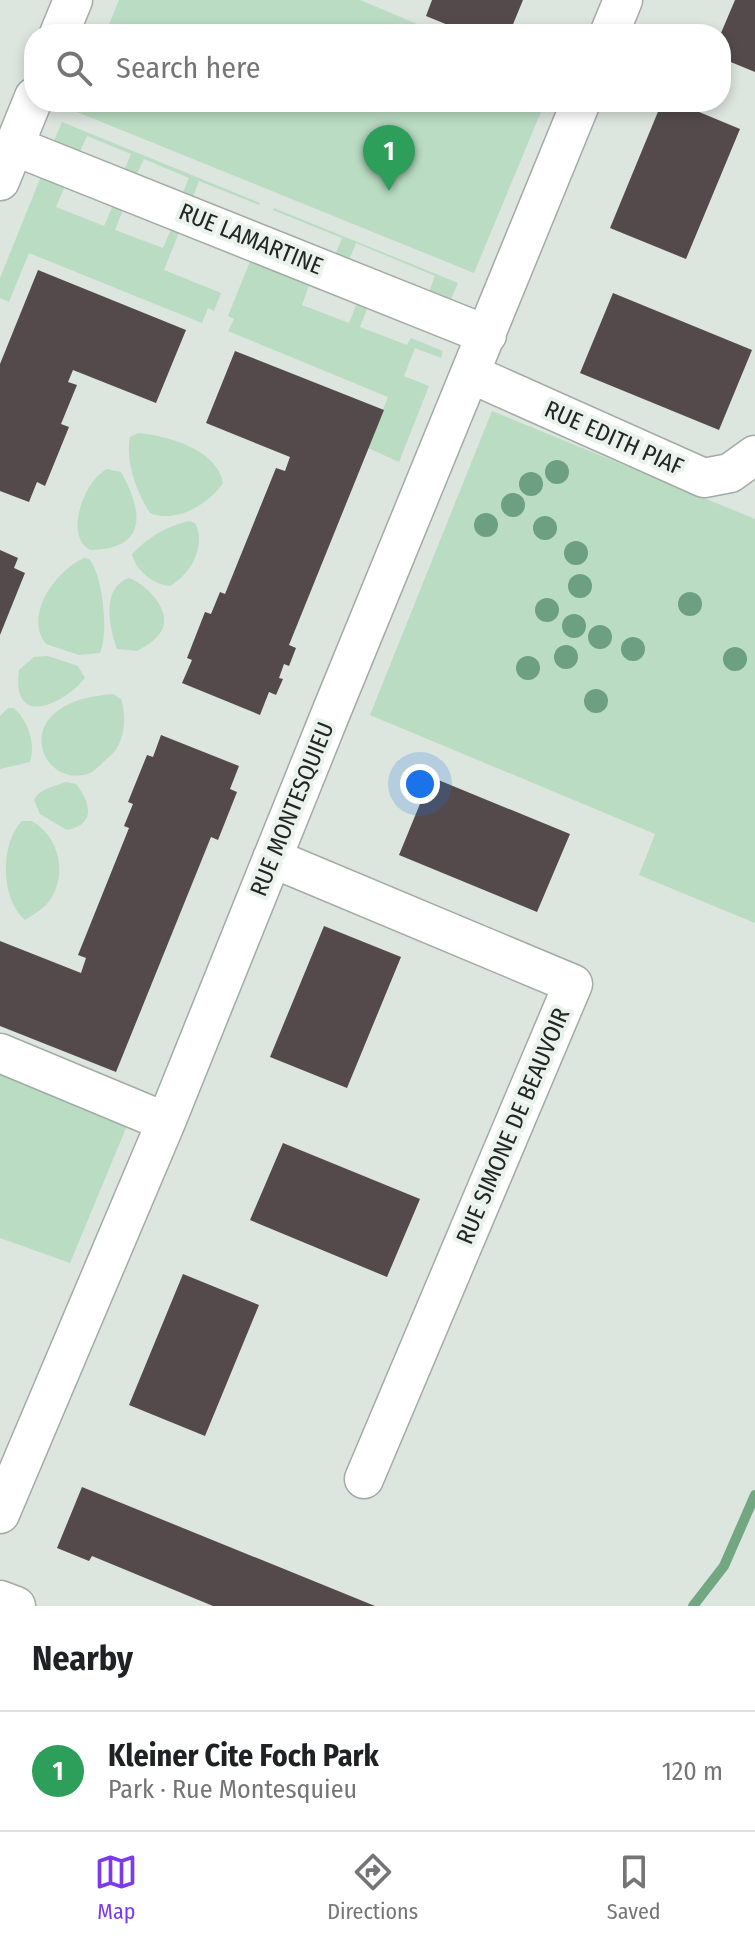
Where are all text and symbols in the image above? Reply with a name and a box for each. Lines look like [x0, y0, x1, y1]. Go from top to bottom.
search box [24, 24, 731, 112]
icon: search [52, 46, 96, 90]
text: Search here [116, 50, 261, 86]
pin: 1 [363, 125, 415, 191]
street label: RUE LAMARTINE [175, 197, 327, 281]
street label: RUE EDITH PIAF [540, 395, 688, 481]
street label: RUE MONTESQUIEU [244, 718, 340, 900]
your location [400, 764, 440, 804]
street label: RUE SIMONE DE BEAUVOIR [451, 1004, 575, 1248]
text: Nearby [32, 1638, 133, 1679]
text: Kleiner Cite Foch Park [108, 1738, 379, 1774]
text: 1 [53, 1756, 64, 1787]
text: 120 m [662, 1756, 723, 1787]
text: Park · Rue Montesquieu [108, 1774, 357, 1805]
tab: Map [94, 1850, 138, 1925]
tab: Directions [327, 1850, 418, 1925]
tab: Saved [607, 1850, 661, 1925]

